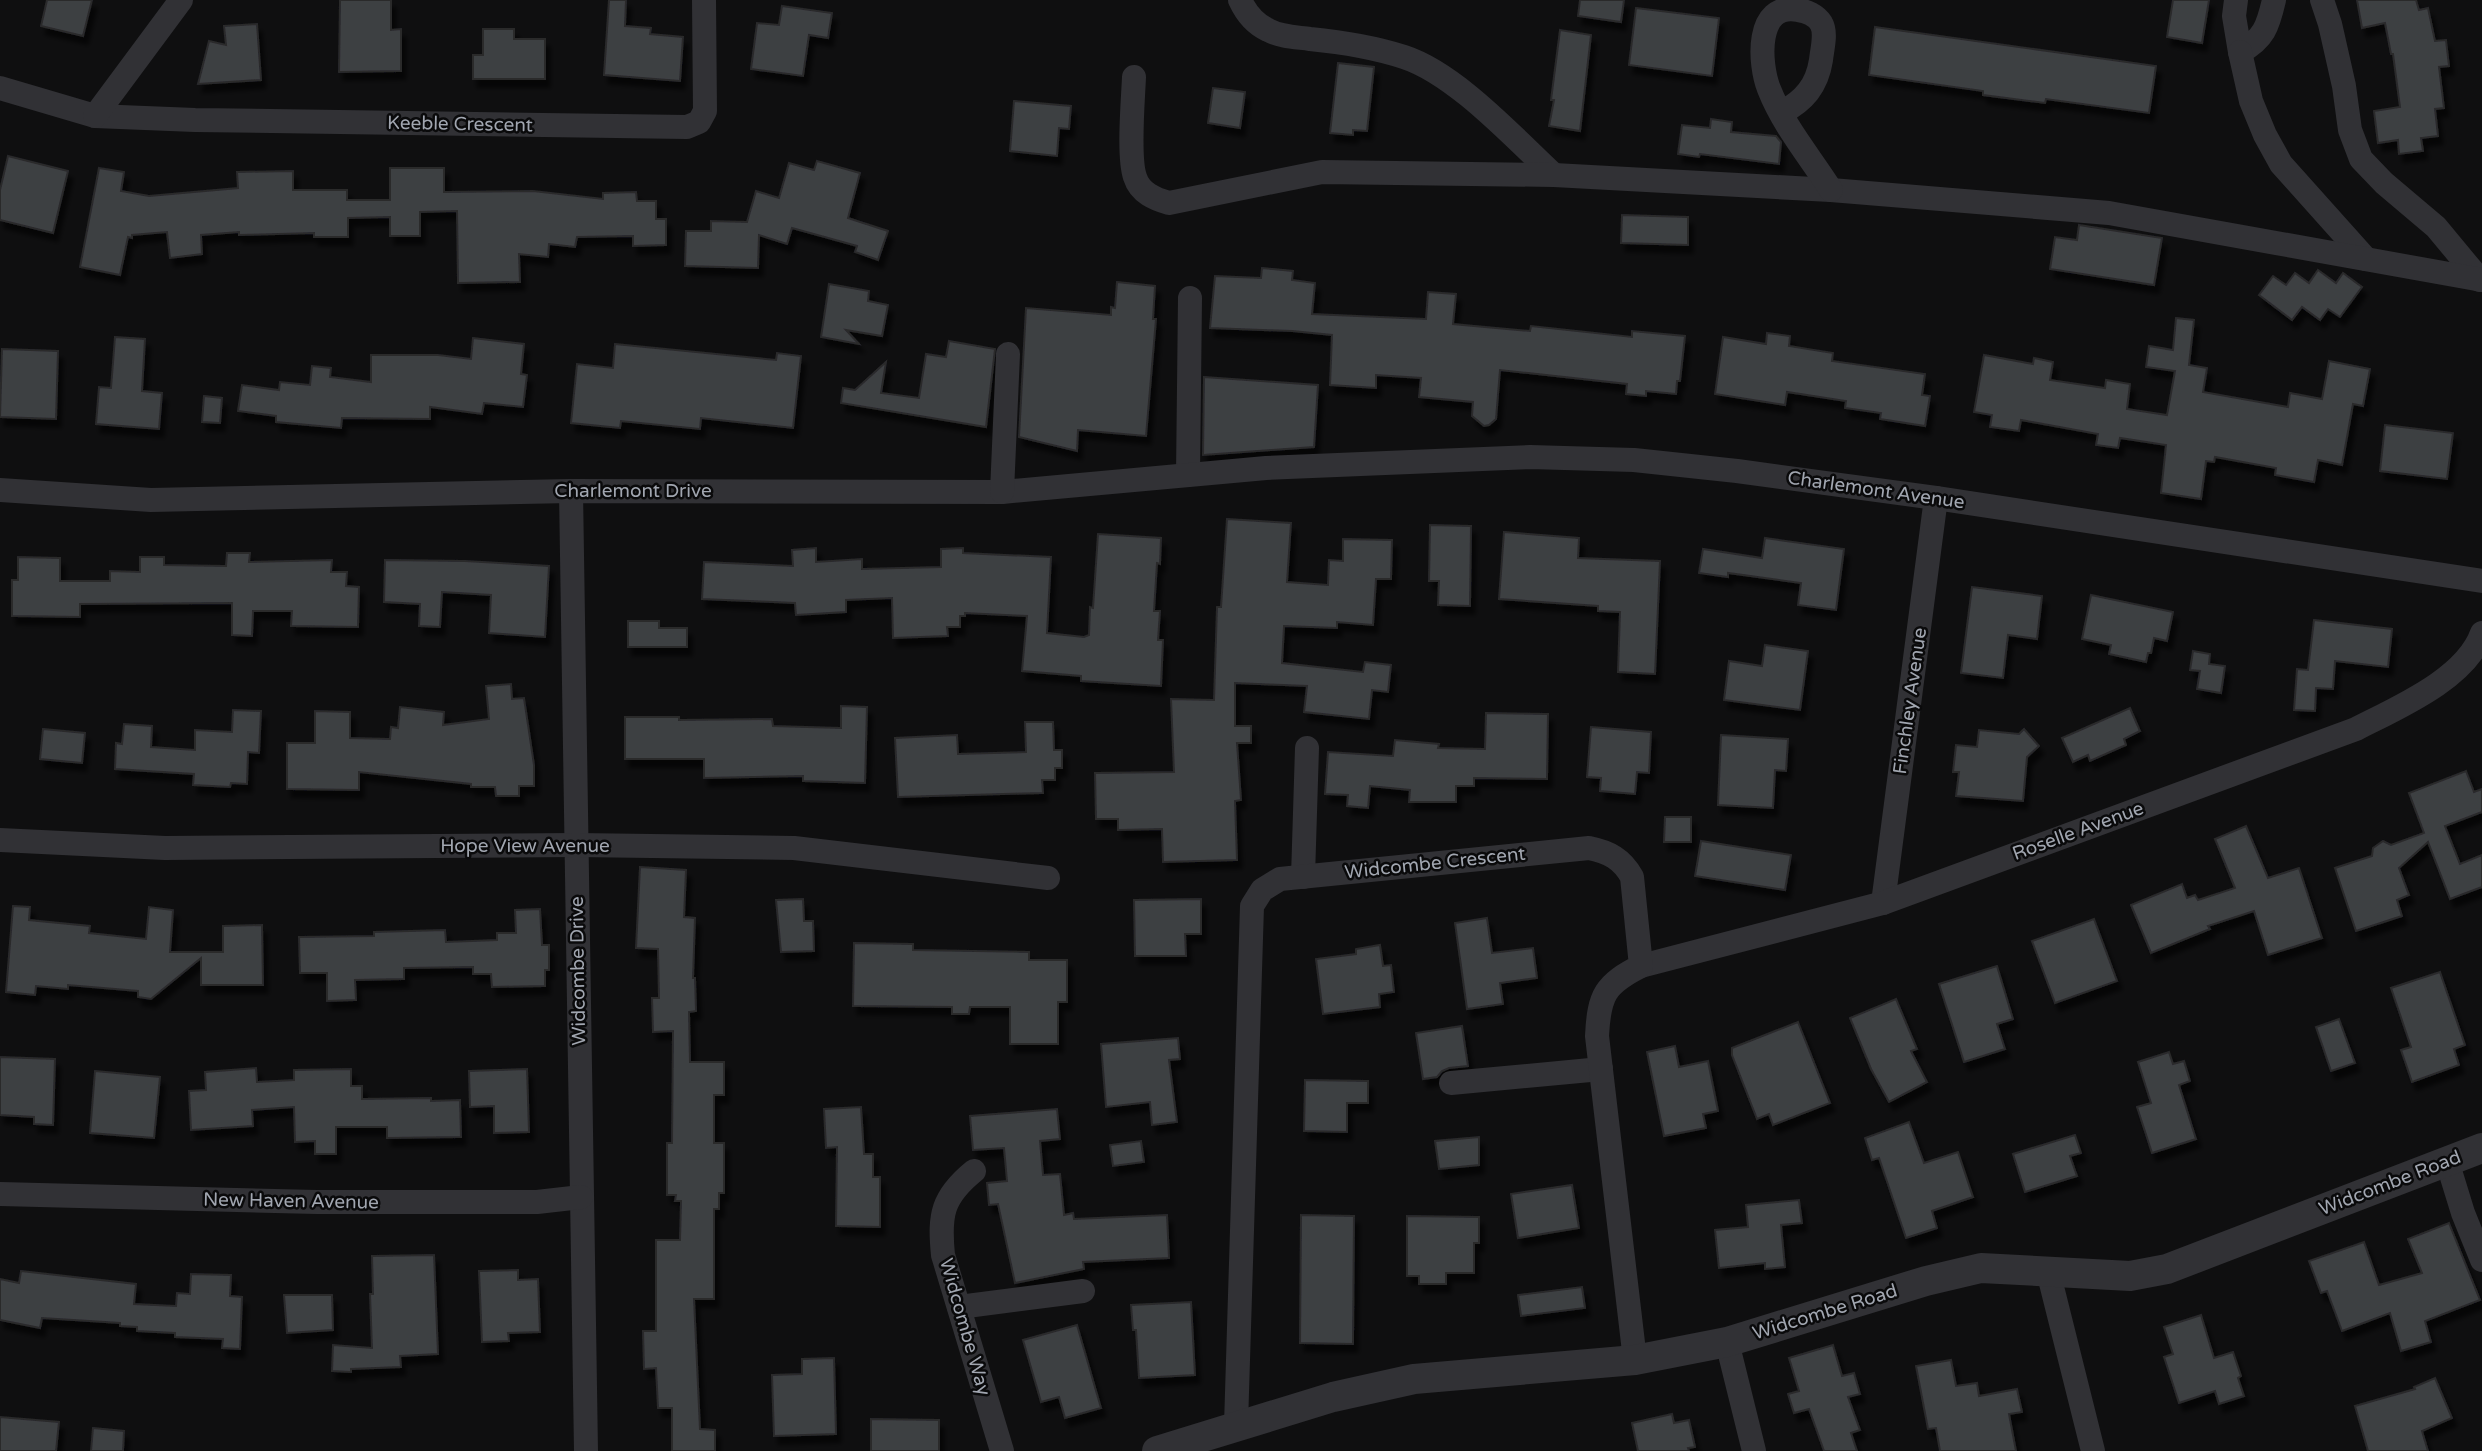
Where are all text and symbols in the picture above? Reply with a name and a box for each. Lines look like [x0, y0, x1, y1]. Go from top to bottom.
street label: Keeble Crescent [387, 112, 533, 136]
street label: Charlemont Avenue [1786, 467, 1966, 513]
street label: Charlemont Drive [554, 480, 712, 502]
street label: Finchley Avenue [1889, 626, 1931, 776]
street label: Roselle Avenue [2009, 797, 2147, 865]
street label: Hope View Avenue [440, 835, 610, 857]
street label: Widcombe Crescent [1343, 843, 1527, 883]
street label: Widcombe Drive [566, 896, 590, 1046]
street label: Widcombe Road [2316, 1146, 2464, 1220]
street label: New Haven Avenue [203, 1188, 379, 1214]
street label: Widcombe Way [935, 1256, 995, 1398]
street label: Widcombe Road [1750, 1280, 1900, 1344]

